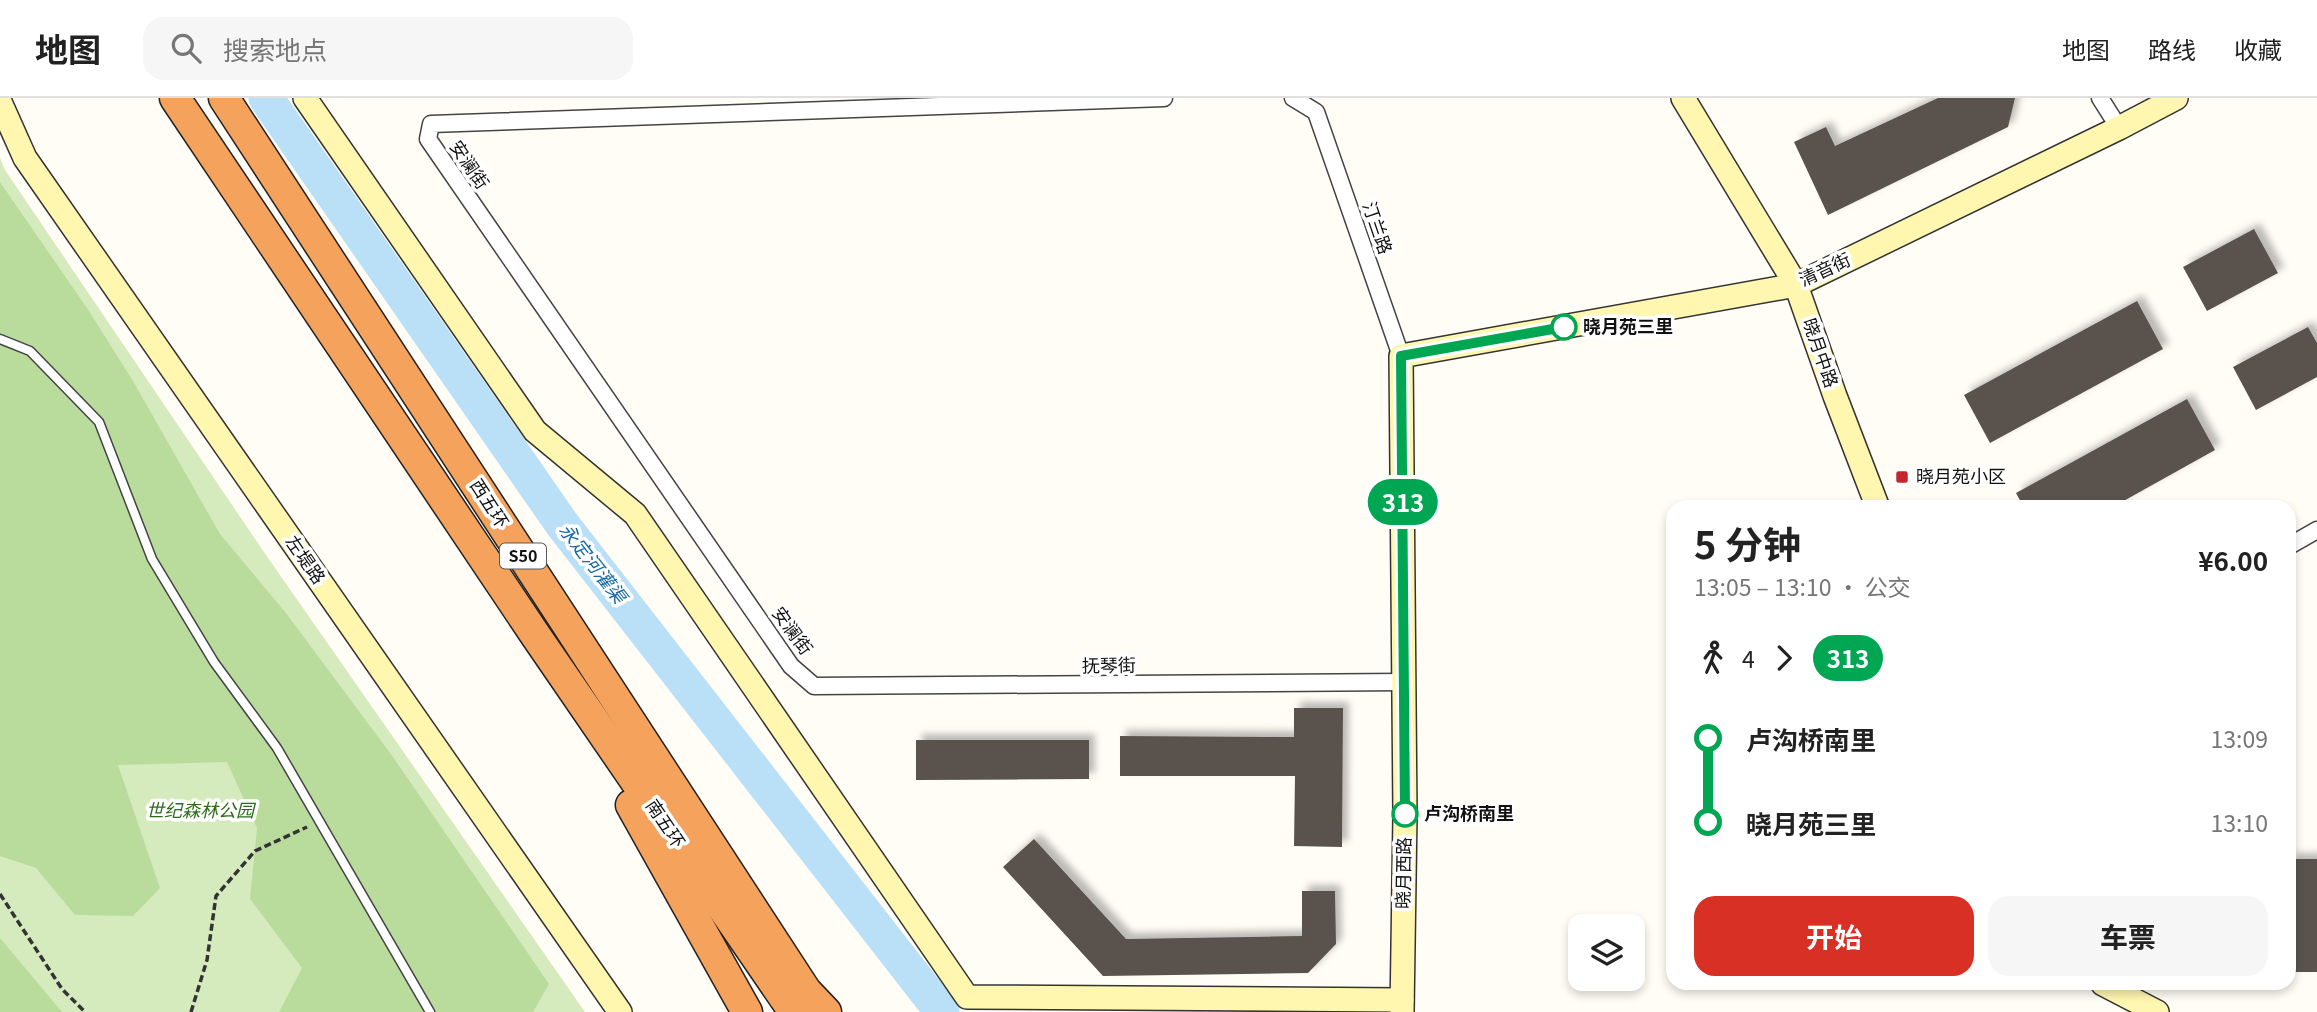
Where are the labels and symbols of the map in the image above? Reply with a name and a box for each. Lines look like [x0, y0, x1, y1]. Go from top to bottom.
street label: 安澜街 [445, 134, 497, 194]
street label: 汀兰路 [1358, 198, 1400, 257]
street label: 清音街 [1794, 245, 1854, 291]
place label: 晓月苑三里 [1583, 312, 1673, 338]
marker: 晓月苑三里 [1551, 314, 1577, 340]
street label: 晓月中路 [1798, 314, 1846, 391]
place label: 晓月苑小区 [1916, 462, 2006, 488]
marker: 晓月苑小区 [1894, 469, 1910, 485]
street label: 西五环 [465, 473, 516, 533]
line badge: 313 [1363, 479, 1443, 525]
water label: 永定河灌渠 [554, 516, 636, 610]
street label: 左堤路 [281, 529, 333, 588]
road number: S50 [500, 544, 546, 569]
street label: 安澜街 [767, 600, 820, 659]
street label: 抚琴街 [1082, 651, 1136, 677]
street label: 南五环 [641, 793, 693, 853]
park label: 世纪森林公园 [146, 796, 257, 822]
place label: 卢沟桥南里 [1424, 799, 1514, 825]
marker: 卢沟桥南里 [1392, 801, 1418, 827]
street label: 晓月西路 [1388, 837, 1416, 909]

